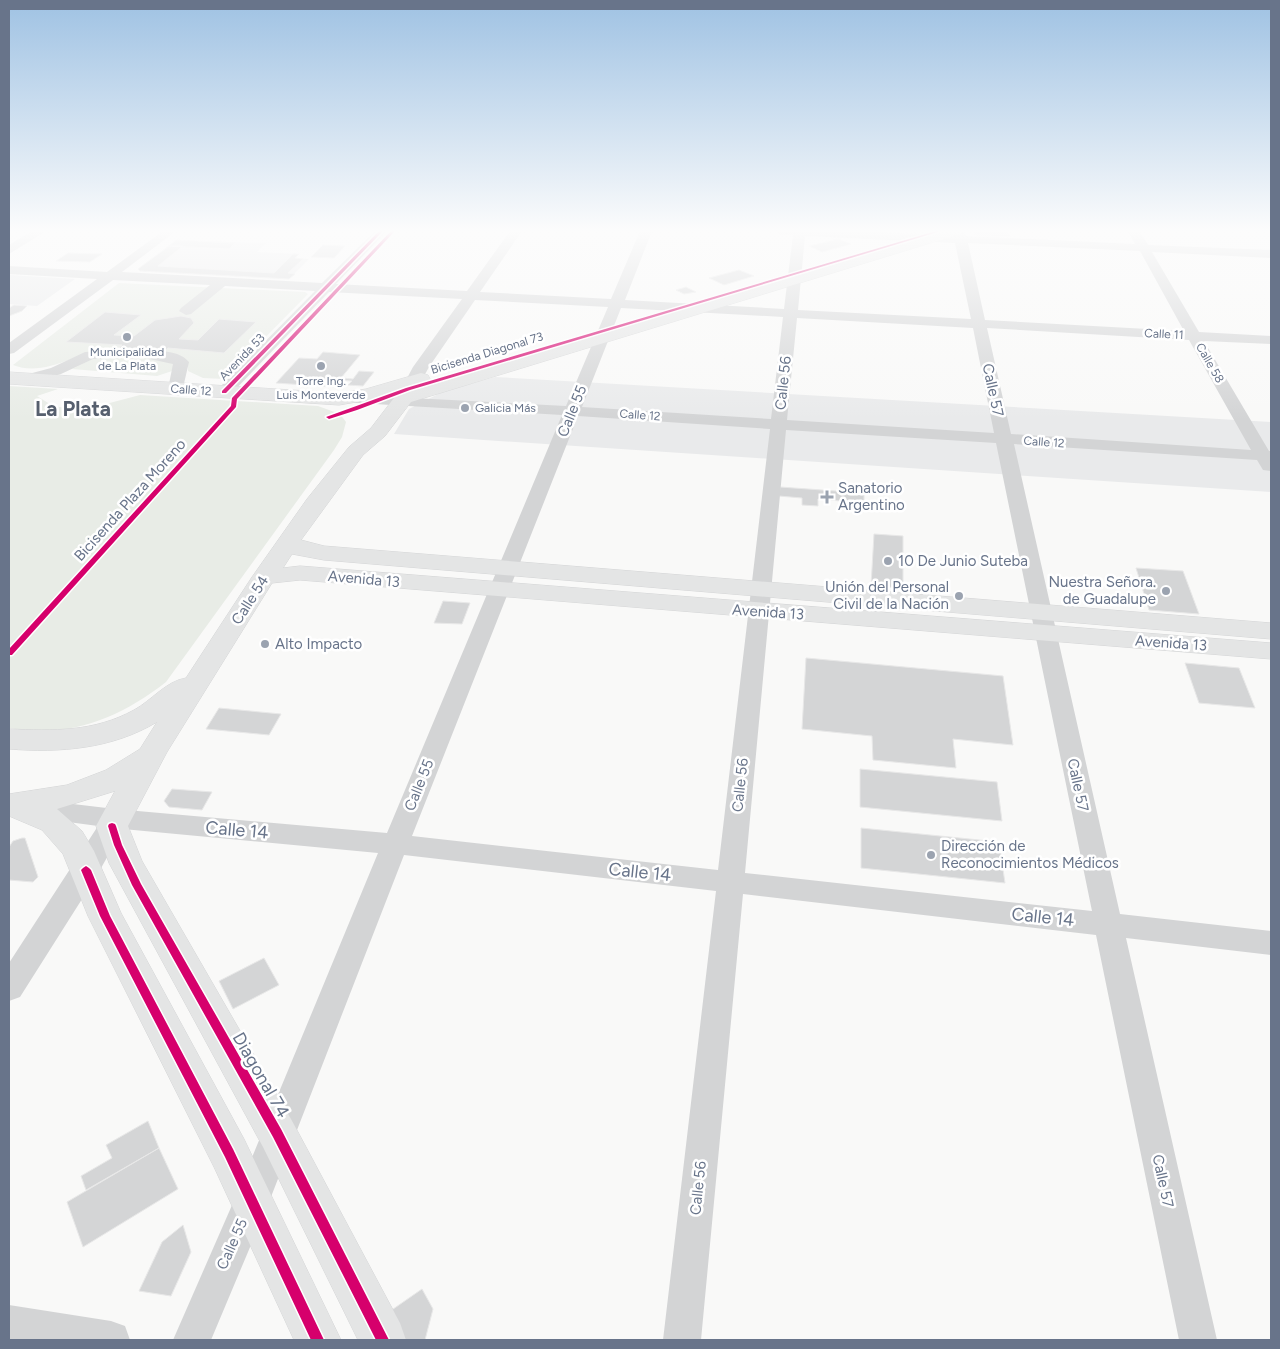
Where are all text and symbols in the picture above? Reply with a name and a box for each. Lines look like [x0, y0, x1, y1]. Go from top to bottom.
street label: Calle 11 [1144, 326, 1184, 342]
street label: Bicisenda Diagonal 73 [429, 329, 545, 377]
marker: Municipalidad de La Plata [121, 331, 133, 343]
street label: Avenida 53 [216, 331, 268, 383]
street label: Calle 58 [1193, 341, 1227, 385]
place label: Municipalidad de La Plata [90, 345, 164, 373]
street label: Calle 56 [771, 355, 795, 411]
marker: Torre Ing. Luis Monteverde [315, 360, 327, 372]
street label: Calle 57 [979, 362, 1007, 418]
place label: Torre Ing. Luis Monteverde [276, 374, 366, 402]
street label: Calle 12 [170, 382, 212, 398]
street label: Calle 55 [553, 382, 591, 440]
district label: La Plata [35, 396, 111, 421]
place label: Galicia Más [475, 401, 536, 415]
marker: Galicia Más [459, 402, 471, 414]
street label: Calle 12 [619, 407, 661, 423]
street label: Calle 12 [1023, 434, 1065, 450]
street label: Bicisenda Plaza Moreno [70, 435, 190, 565]
place label: Sanatorio Argentino [838, 479, 905, 514]
marker: Sanatorio Argentino [820, 490, 834, 504]
place label: 10 De Junio Suteba [898, 552, 1028, 570]
marker: 10 De Junio Suteba [882, 555, 894, 567]
street label: Avenida 13 [327, 567, 401, 591]
street label: Calle 54 [227, 572, 273, 628]
place label: Nuestra Señora. de Guadalupe [1048, 573, 1156, 608]
place label: Unión del Personal Civil de la Nación [825, 578, 949, 613]
marker: Nuestra Señora. de Guadalupe [1160, 585, 1172, 597]
marker: Unión del Personal Civil de la Nación [953, 590, 965, 602]
street label: Avenida 13 [731, 601, 805, 623]
street label: Avenida 13 [1134, 632, 1208, 654]
place label: Alto Impacto [275, 635, 363, 653]
marker: Alto Impacto [259, 638, 271, 650]
street label: Calle 55 [400, 756, 438, 814]
street label: Calle 56 [728, 757, 752, 813]
street label: Calle 57 [1064, 757, 1092, 813]
street label: Calle 14 [205, 816, 269, 844]
place label: Dirección de Reconocimientos Médicos [941, 837, 1119, 872]
marker: Dirección de Reconocimientos Médicos [925, 849, 937, 861]
street label: Calle 14 [608, 858, 672, 886]
street label: Calle 14 [1011, 903, 1075, 931]
street label: Diagonal 74 [228, 1028, 294, 1122]
street label: Calle 57 [1149, 1153, 1177, 1209]
street label: Calle 56 [686, 1160, 710, 1216]
street label: Calle 55 [213, 1216, 251, 1272]

